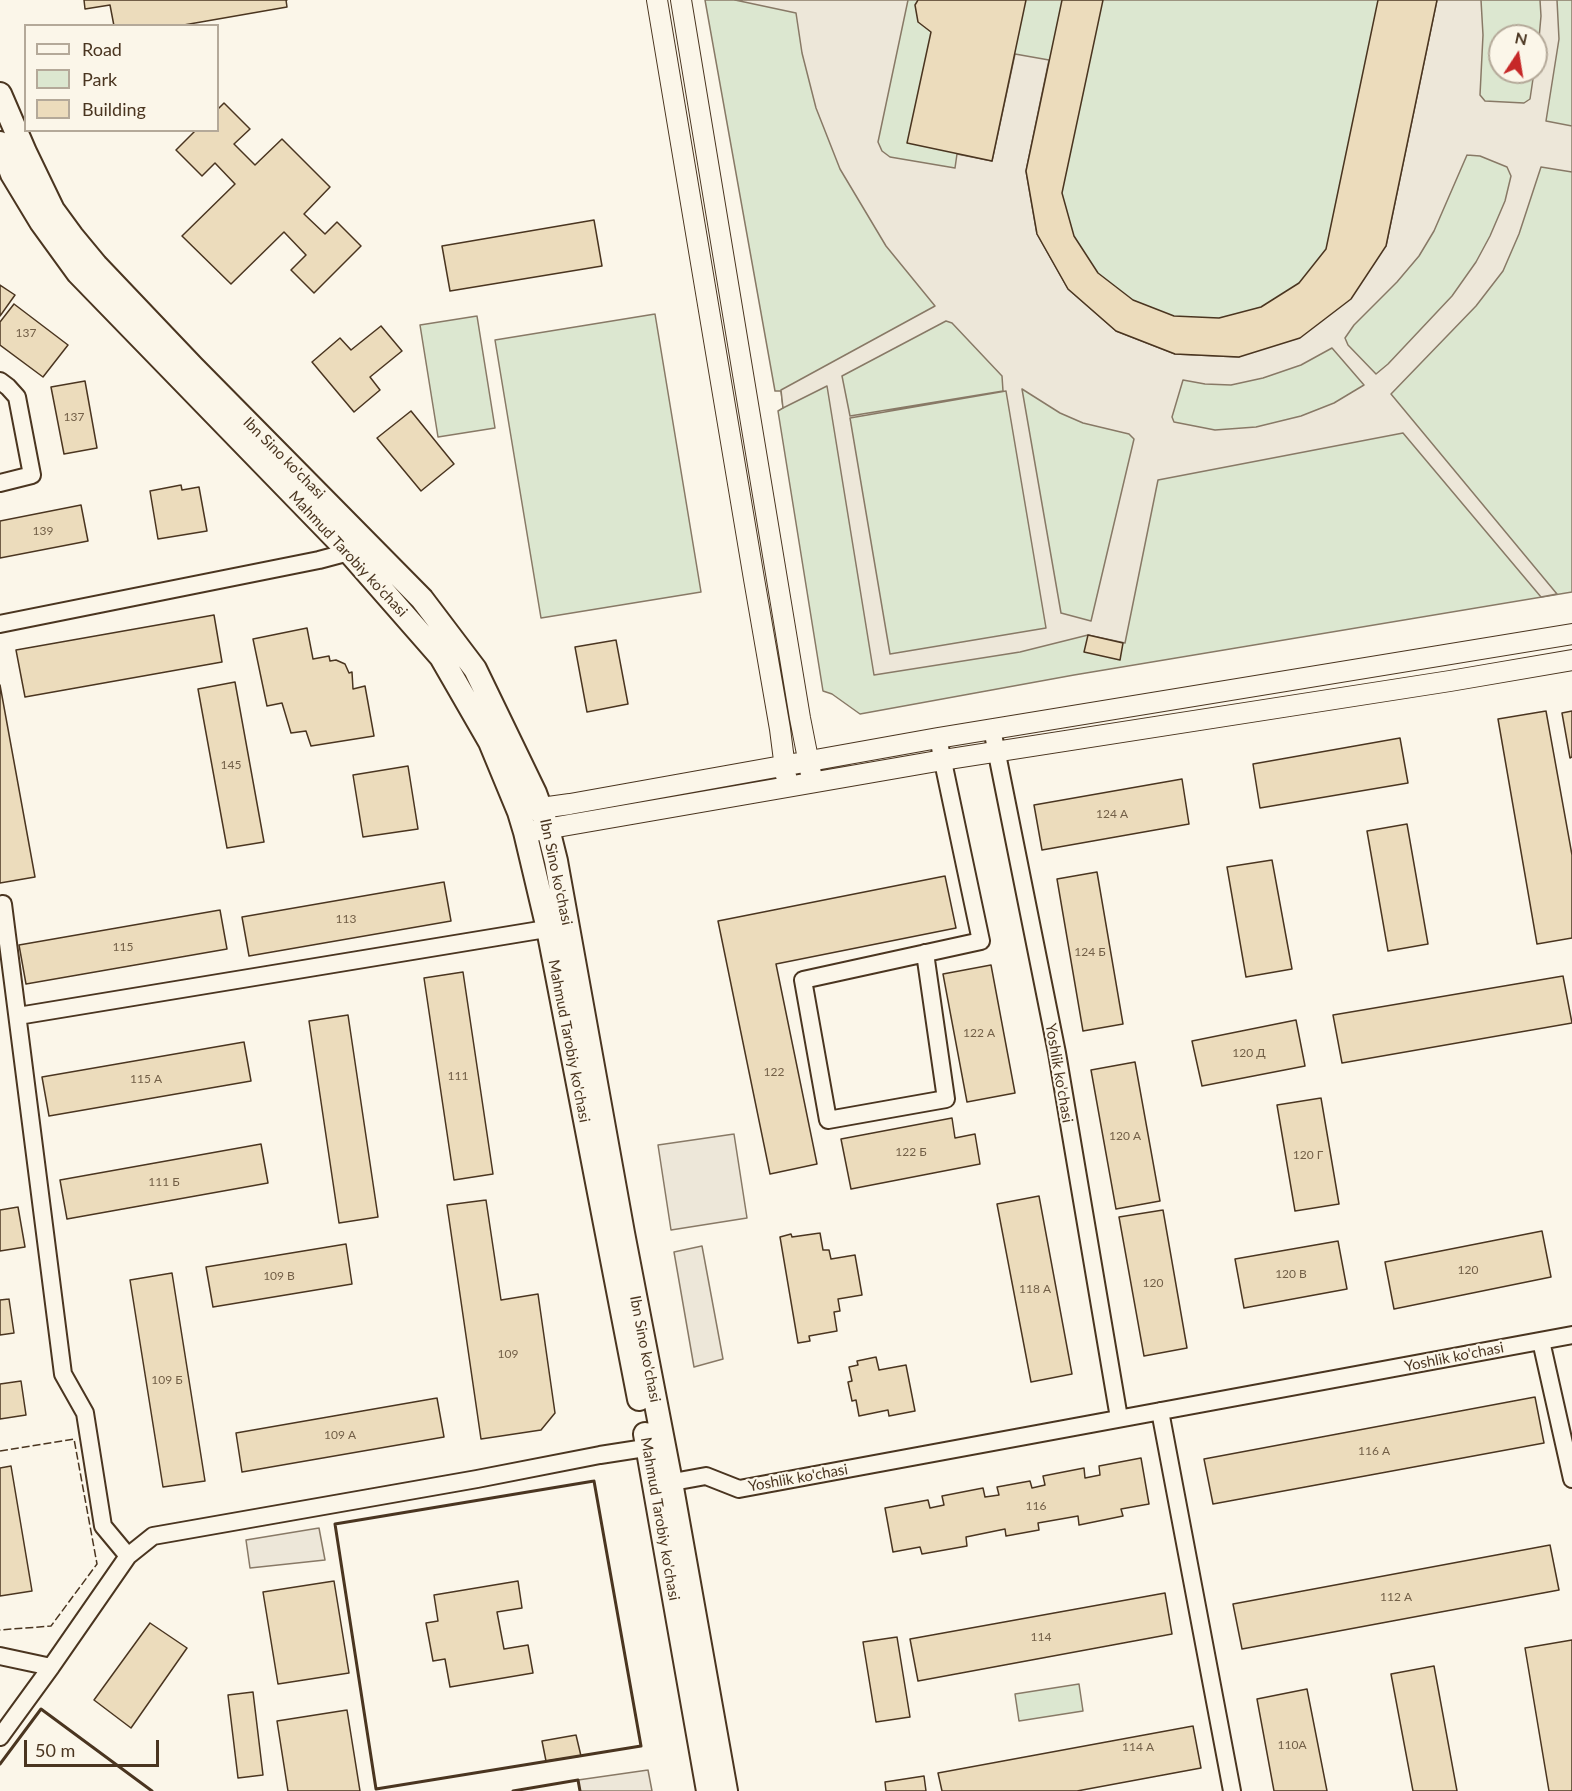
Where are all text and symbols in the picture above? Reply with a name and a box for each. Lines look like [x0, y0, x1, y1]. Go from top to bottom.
legend [24, 24, 219, 132]
north arrow [1488, 24, 1548, 84]
text: N [1513, 27, 1529, 48]
text: Road [82, 38, 122, 60]
text: Park [82, 68, 117, 90]
text: Building [82, 98, 146, 120]
house number: 137 [16, 326, 36, 340]
house number: 137 [64, 410, 84, 424]
street label: Ibn Sino ko'chasi [239, 413, 329, 503]
street label: Mahmud Tarobiy ko'chasi [285, 487, 411, 621]
house number: 139 [33, 524, 53, 538]
house number: 145 [221, 758, 241, 772]
house number: 124 А [1096, 807, 1128, 821]
street label: Ibn Sino ko'chasi [536, 817, 576, 927]
house number: 113 [336, 912, 356, 926]
house number: 115 [113, 940, 133, 954]
house number: 124 Б [1074, 945, 1106, 959]
street label: Mahmud Tarobiy ko'chasi [544, 958, 594, 1124]
street label: Yoshlik ko'chasi [1041, 1022, 1077, 1124]
house number: 122 А [963, 1026, 995, 1040]
house number: 120 Д [1232, 1046, 1266, 1060]
house number: 122 [764, 1065, 784, 1079]
house number: 111 [448, 1069, 468, 1083]
house number: 115 А [130, 1072, 162, 1086]
house number: 120 А [1109, 1129, 1141, 1143]
house number: 122 Б [895, 1145, 927, 1159]
house number: 120 Г [1293, 1148, 1323, 1162]
house number: 111 Б [148, 1175, 180, 1189]
house number: 120 [1458, 1263, 1478, 1277]
house number: 120 В [1275, 1267, 1307, 1281]
house number: 109 В [263, 1269, 295, 1283]
house number: 120 [1143, 1276, 1163, 1290]
house number: 118 А [1019, 1282, 1051, 1296]
street label: Ibn Sino ko'chasi [626, 1294, 664, 1404]
street label: Yoshlik ko'chasi [1403, 1339, 1505, 1375]
house number: 109 [498, 1347, 518, 1361]
house number: 109 Б [151, 1373, 183, 1387]
house number: 109 А [324, 1428, 356, 1442]
street label: Mahmud Tarobiy ko'chasi [637, 1436, 683, 1602]
house number: 116 А [1358, 1444, 1390, 1458]
street label: Yoshlik ko'chasi [747, 1460, 849, 1496]
house number: 116 [1026, 1499, 1046, 1513]
house number: 112 А [1380, 1590, 1412, 1604]
house number: 114 [1031, 1630, 1051, 1644]
scale bar [27, 1728, 162, 1766]
house number: 110A [1277, 1738, 1307, 1752]
text: 50 m [35, 1739, 75, 1761]
house number: 114 А [1122, 1740, 1154, 1754]

